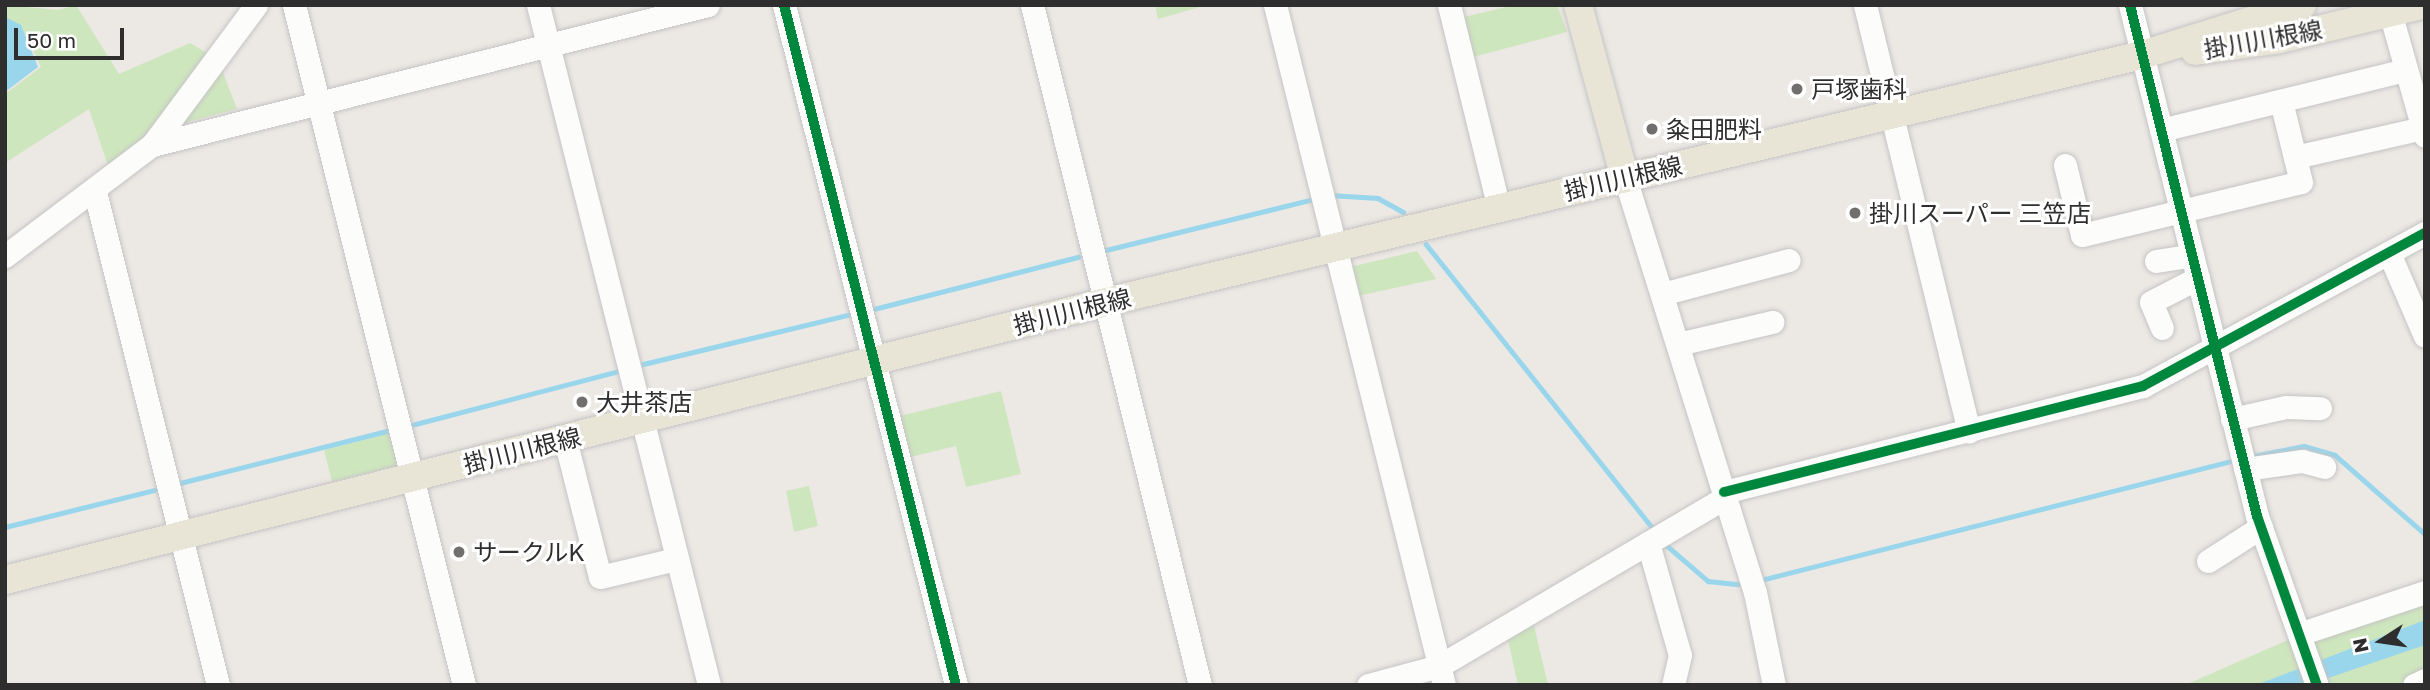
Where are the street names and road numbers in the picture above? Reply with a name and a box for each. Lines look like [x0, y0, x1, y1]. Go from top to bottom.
street label: 掛川川根線 [2201, 14, 2325, 64]
street label: 掛川川根線 [1561, 150, 1685, 206]
street label: 掛川川根線 [1010, 283, 1134, 339]
street label: 掛川川根線 [460, 422, 584, 478]

